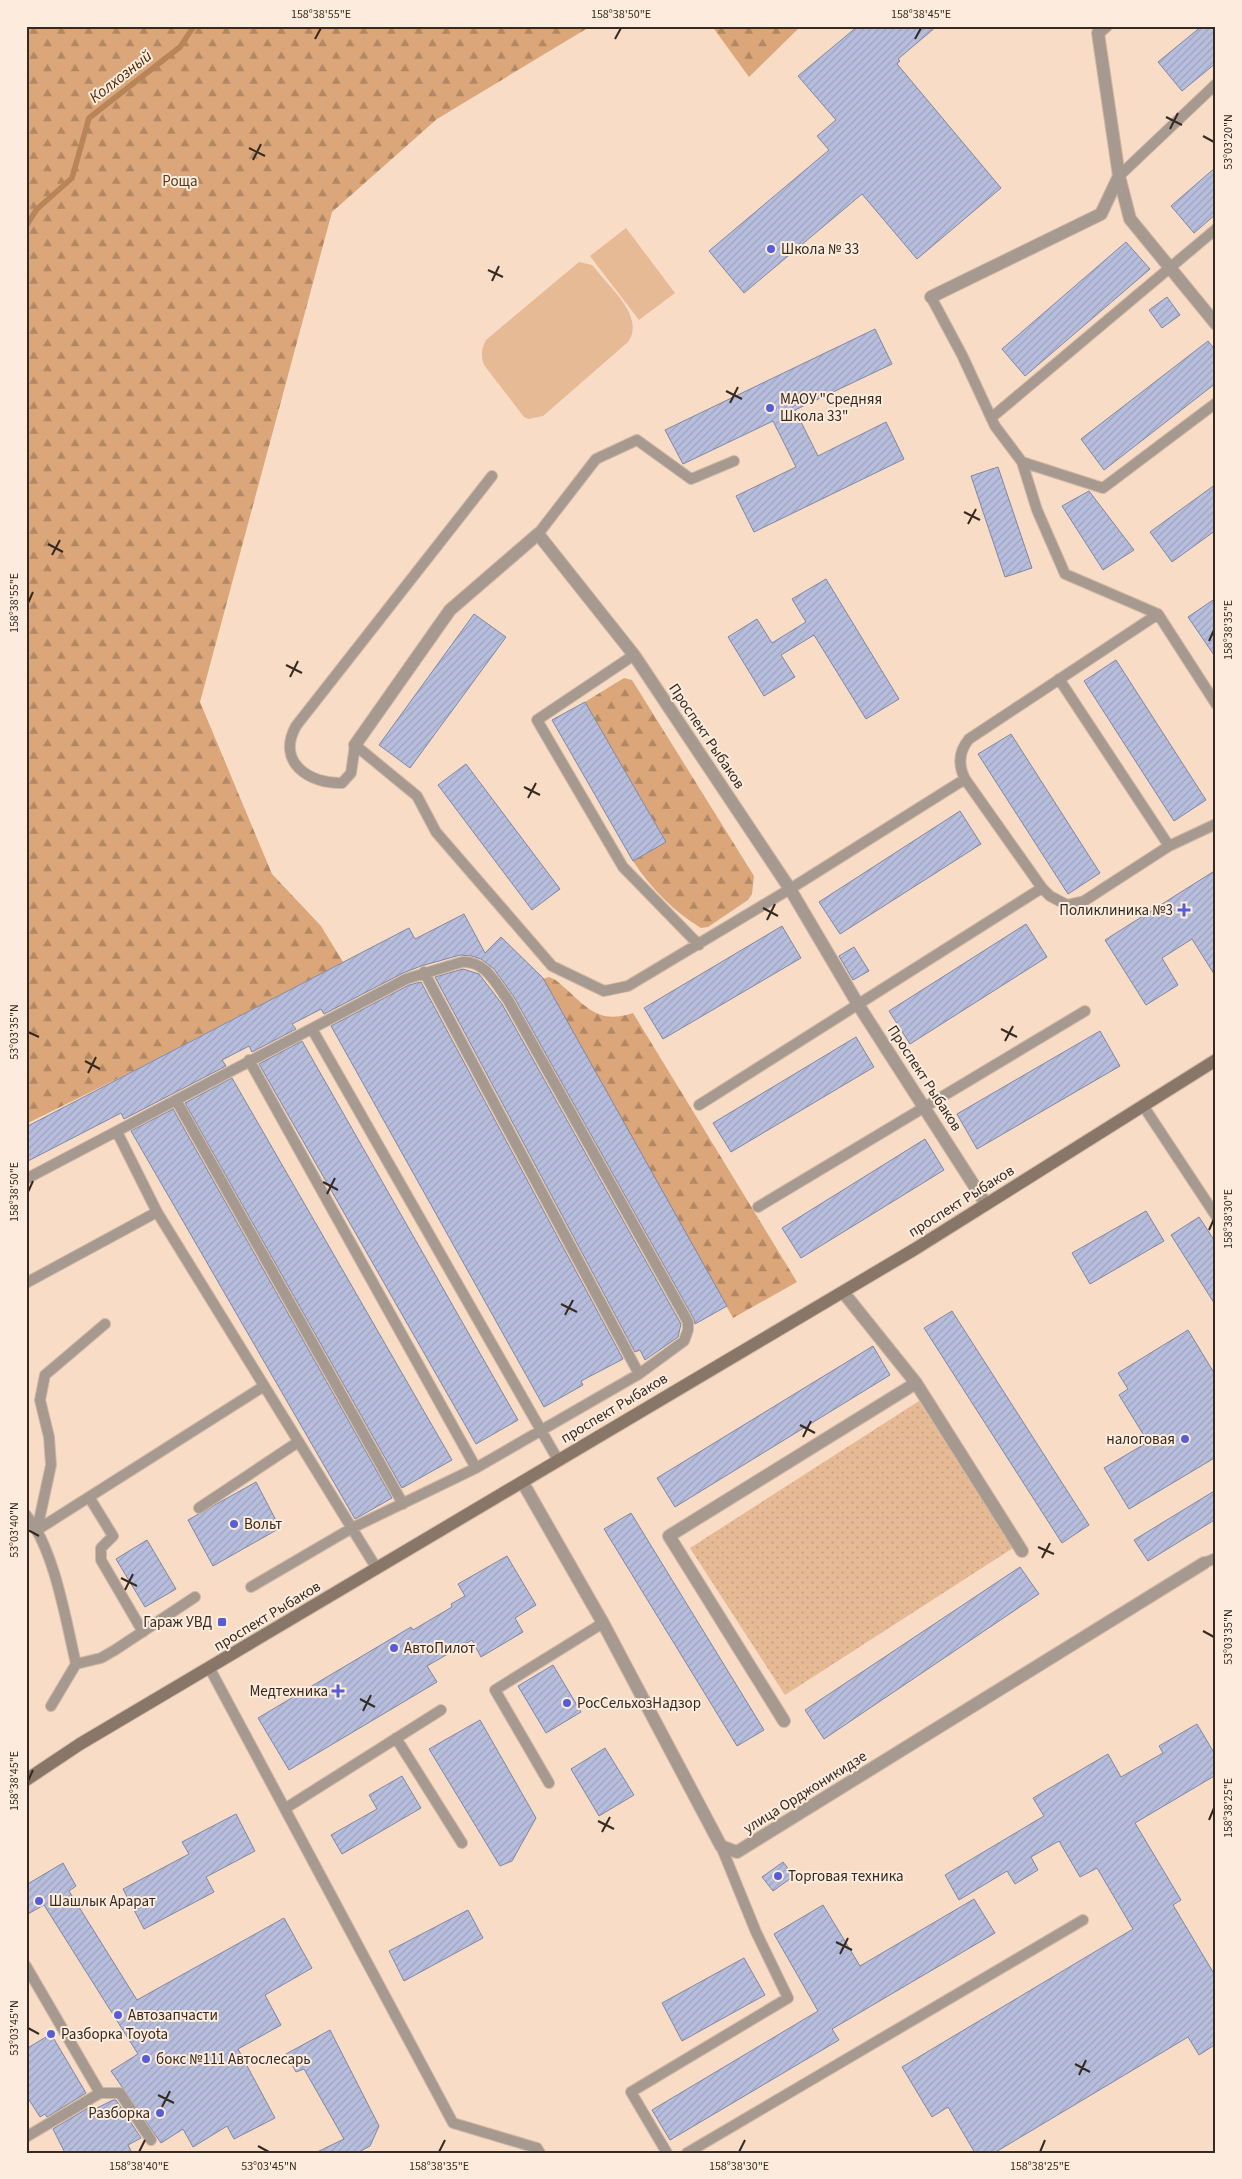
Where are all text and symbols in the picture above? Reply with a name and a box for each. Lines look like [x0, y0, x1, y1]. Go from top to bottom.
text: 158°38'55"E [291, 6, 351, 23]
text: 158°38'50"E [591, 6, 651, 23]
text: 158°38'45"E [891, 6, 951, 23]
water label: Колхозный [85, 45, 157, 108]
text: 53°03'20"N [1220, 114, 1237, 170]
park label: Роща [162, 171, 198, 192]
place label: Школа № 33 [781, 239, 859, 260]
marker: Школа № 33 [765, 243, 777, 255]
place label: МАОУ "Средняя Школа 33" [780, 389, 882, 427]
marker: МАОУ "Средняя Школа 33" [764, 402, 776, 414]
text: 158°38'55"E [6, 573, 23, 633]
text: 158°38'35"E [1220, 600, 1237, 660]
street label: Проспект Рыбаков [664, 679, 750, 793]
place label: Поликлиника №3 [1059, 900, 1173, 921]
marker: Поликлиника №3 [1177, 903, 1191, 917]
text: 53°03'35"N [6, 1004, 23, 1060]
street label: Проспект Рыбаков [882, 1021, 967, 1136]
street label: проспект Рыбаков [904, 1160, 1019, 1243]
text: 158°38'50"E [6, 1162, 23, 1222]
text: 158°38'30"E [1220, 1189, 1237, 1249]
street label: проспект Рыбаков [557, 1368, 672, 1449]
place label: налоговая [1106, 1429, 1175, 1450]
marker: налоговая [1179, 1433, 1191, 1445]
text: 53°03'40"N [6, 1502, 23, 1558]
place label: Вольт [244, 1514, 282, 1535]
marker: Вольт [228, 1518, 240, 1530]
street label: проспект Рыбаков [210, 1576, 325, 1657]
text: 53°03'35"N [1220, 1609, 1237, 1665]
place label: Гараж УВД [143, 1612, 212, 1633]
marker: Гараж УВД [216, 1616, 228, 1628]
place label: АвтоПилот [404, 1638, 475, 1659]
marker: АвтоПилот [388, 1642, 400, 1654]
place label: Медтехника [249, 1681, 328, 1702]
marker: Медтехника [332, 1685, 344, 1697]
place label: РосСельхозНадзор [577, 1693, 701, 1714]
marker: РосСельхозНадзор [561, 1697, 573, 1709]
street label: улица Орджоникидзе [740, 1746, 871, 1839]
text: 158°38'45"E [6, 1751, 23, 1811]
text: 158°38'25"E [1220, 1778, 1237, 1838]
place label: Торговая техника [788, 1866, 904, 1887]
marker: Торговая техника [772, 1870, 784, 1882]
place label: Шашлык Арарат [49, 1891, 156, 1912]
marker: Шашлык Арарат [33, 1895, 45, 1907]
text: 53°03'45"N [6, 2000, 23, 2056]
place label: Автозапчасти [128, 2005, 218, 2026]
marker: Автозапчасти [112, 2009, 124, 2021]
place label: Разборка Toyota [61, 2024, 168, 2045]
marker: Разборка Toyota [45, 2028, 57, 2040]
place label: бокс №111 Автослесарь [156, 2049, 311, 2070]
marker: бокс №111 Автослесарь [140, 2053, 152, 2065]
place label: Разборка [88, 2103, 150, 2124]
marker: Разборка [154, 2107, 166, 2119]
text: 158°38'40"E [109, 2158, 169, 2175]
text: 53°03'45"N [241, 2158, 297, 2175]
text: 158°38'35"E [409, 2158, 469, 2175]
text: 158°38'30"E [709, 2158, 769, 2175]
text: 158°38'25"E [1010, 2158, 1070, 2175]

